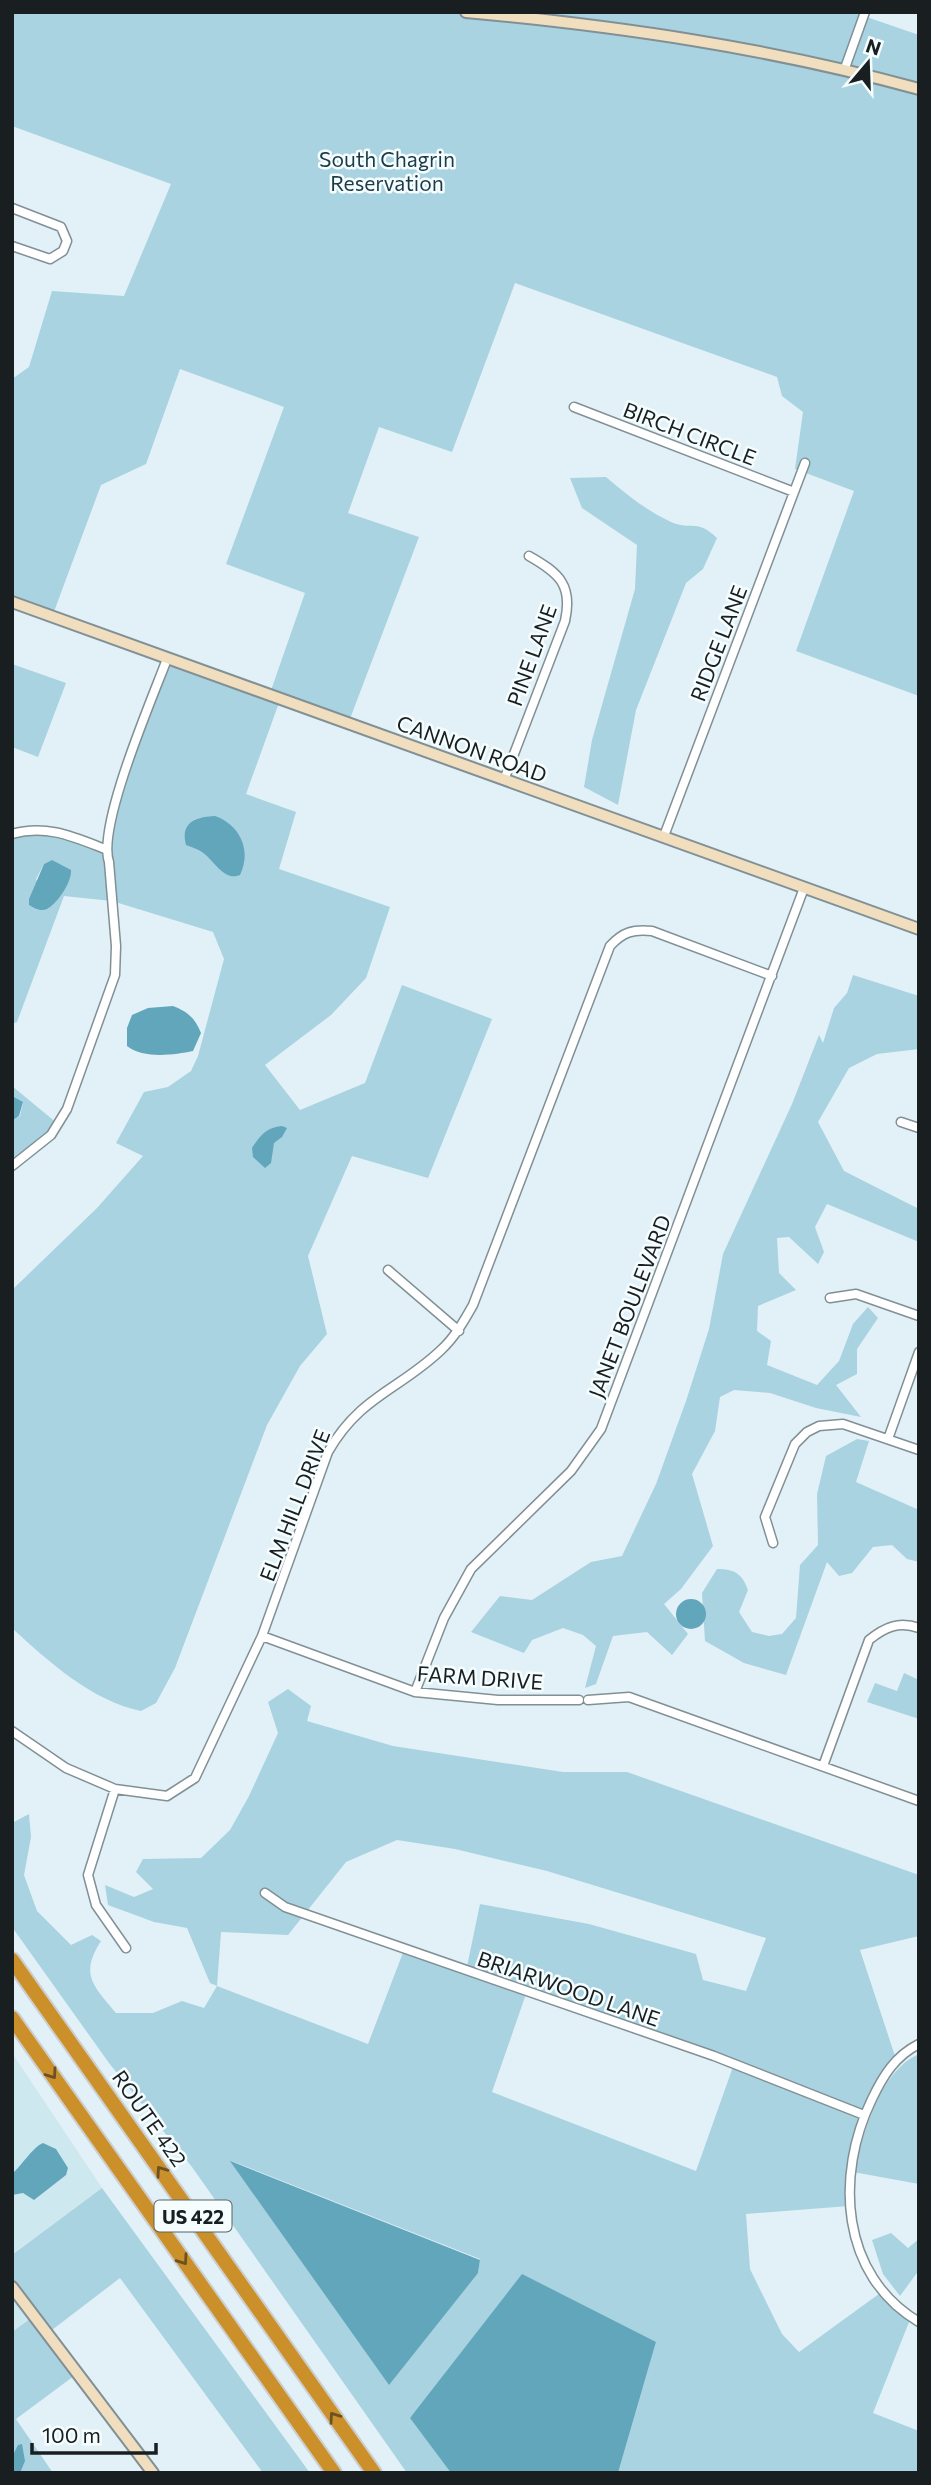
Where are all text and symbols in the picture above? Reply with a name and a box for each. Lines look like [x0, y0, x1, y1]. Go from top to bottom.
north arrow [833, 28, 903, 98]
text: N [863, 33, 884, 60]
park label: South Chagrin Reservation [319, 146, 455, 195]
street label: BIRCH CIRCLE [620, 396, 760, 470]
street label: RIDGE LANE [684, 582, 752, 704]
street label: PINE LANE [501, 601, 561, 709]
street label: CANNON ROAD [394, 709, 550, 787]
street label: JANET BOULEVARD [583, 1211, 675, 1401]
street label: ELM HILL DRIVE [254, 1426, 334, 1584]
street label: FARM DRIVE [416, 1660, 544, 1694]
street label: BRIARWOOD LANE [475, 1945, 663, 2031]
street label: ROUTE 422 [108, 2065, 192, 2171]
one-way arrow [44, 2066, 56, 2079]
one-way arrow [157, 2166, 169, 2179]
road number: US 422 [154, 2200, 232, 2232]
one-way arrow [175, 2252, 187, 2265]
scale bar [32, 2412, 156, 2456]
one-way arrow [330, 2412, 342, 2425]
text: 100 m [42, 2422, 101, 2447]

